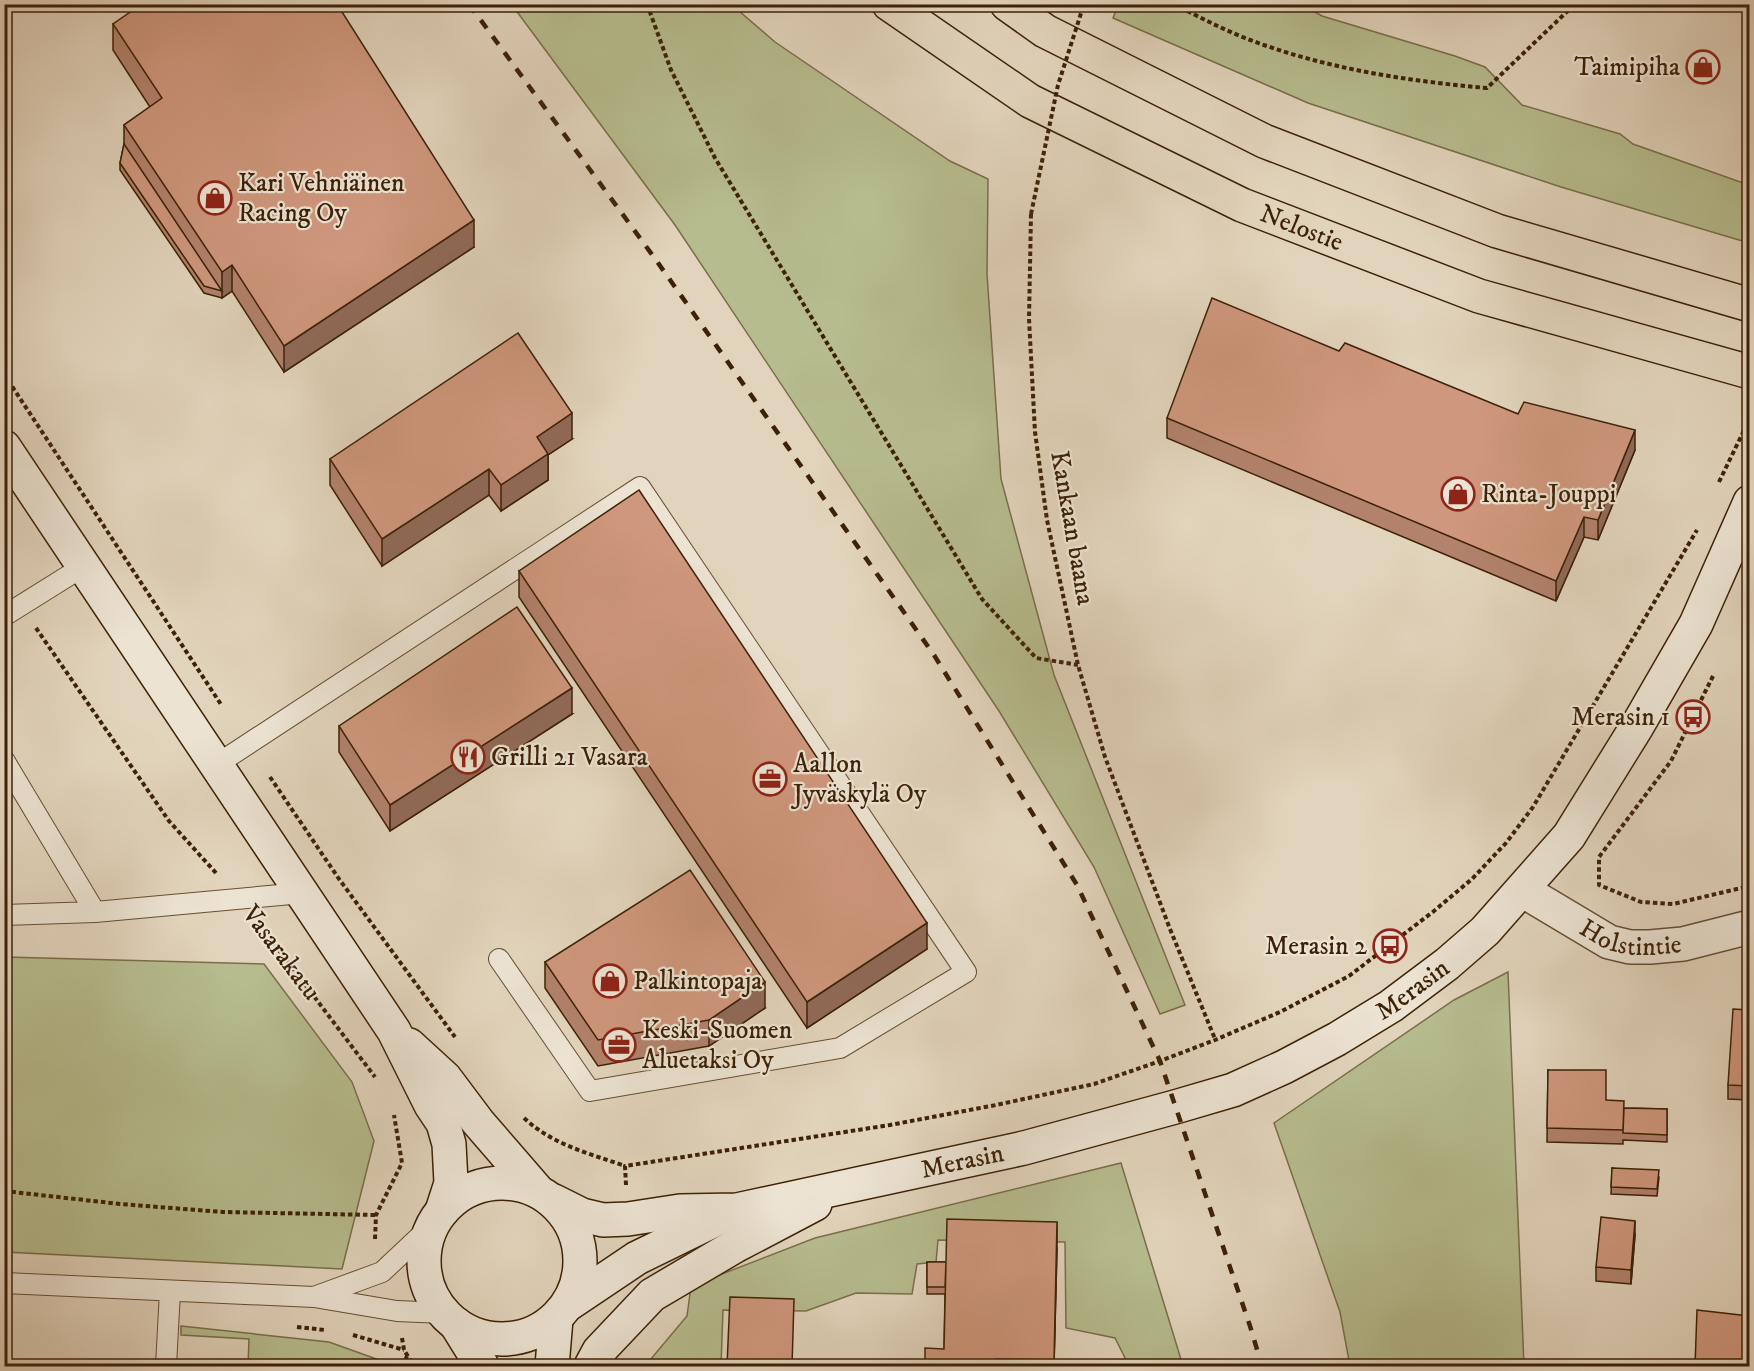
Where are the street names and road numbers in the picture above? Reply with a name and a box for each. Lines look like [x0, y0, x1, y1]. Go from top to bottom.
street label: Nelostie [1255, 197, 1348, 259]
street label: Kankaan baana [1042, 448, 1102, 608]
street label: Vasarakatu [234, 898, 328, 1007]
street label: Holstintie [1573, 912, 1683, 964]
street label: Merasin [1369, 951, 1456, 1028]
street label: Merasin [918, 1136, 1007, 1186]

